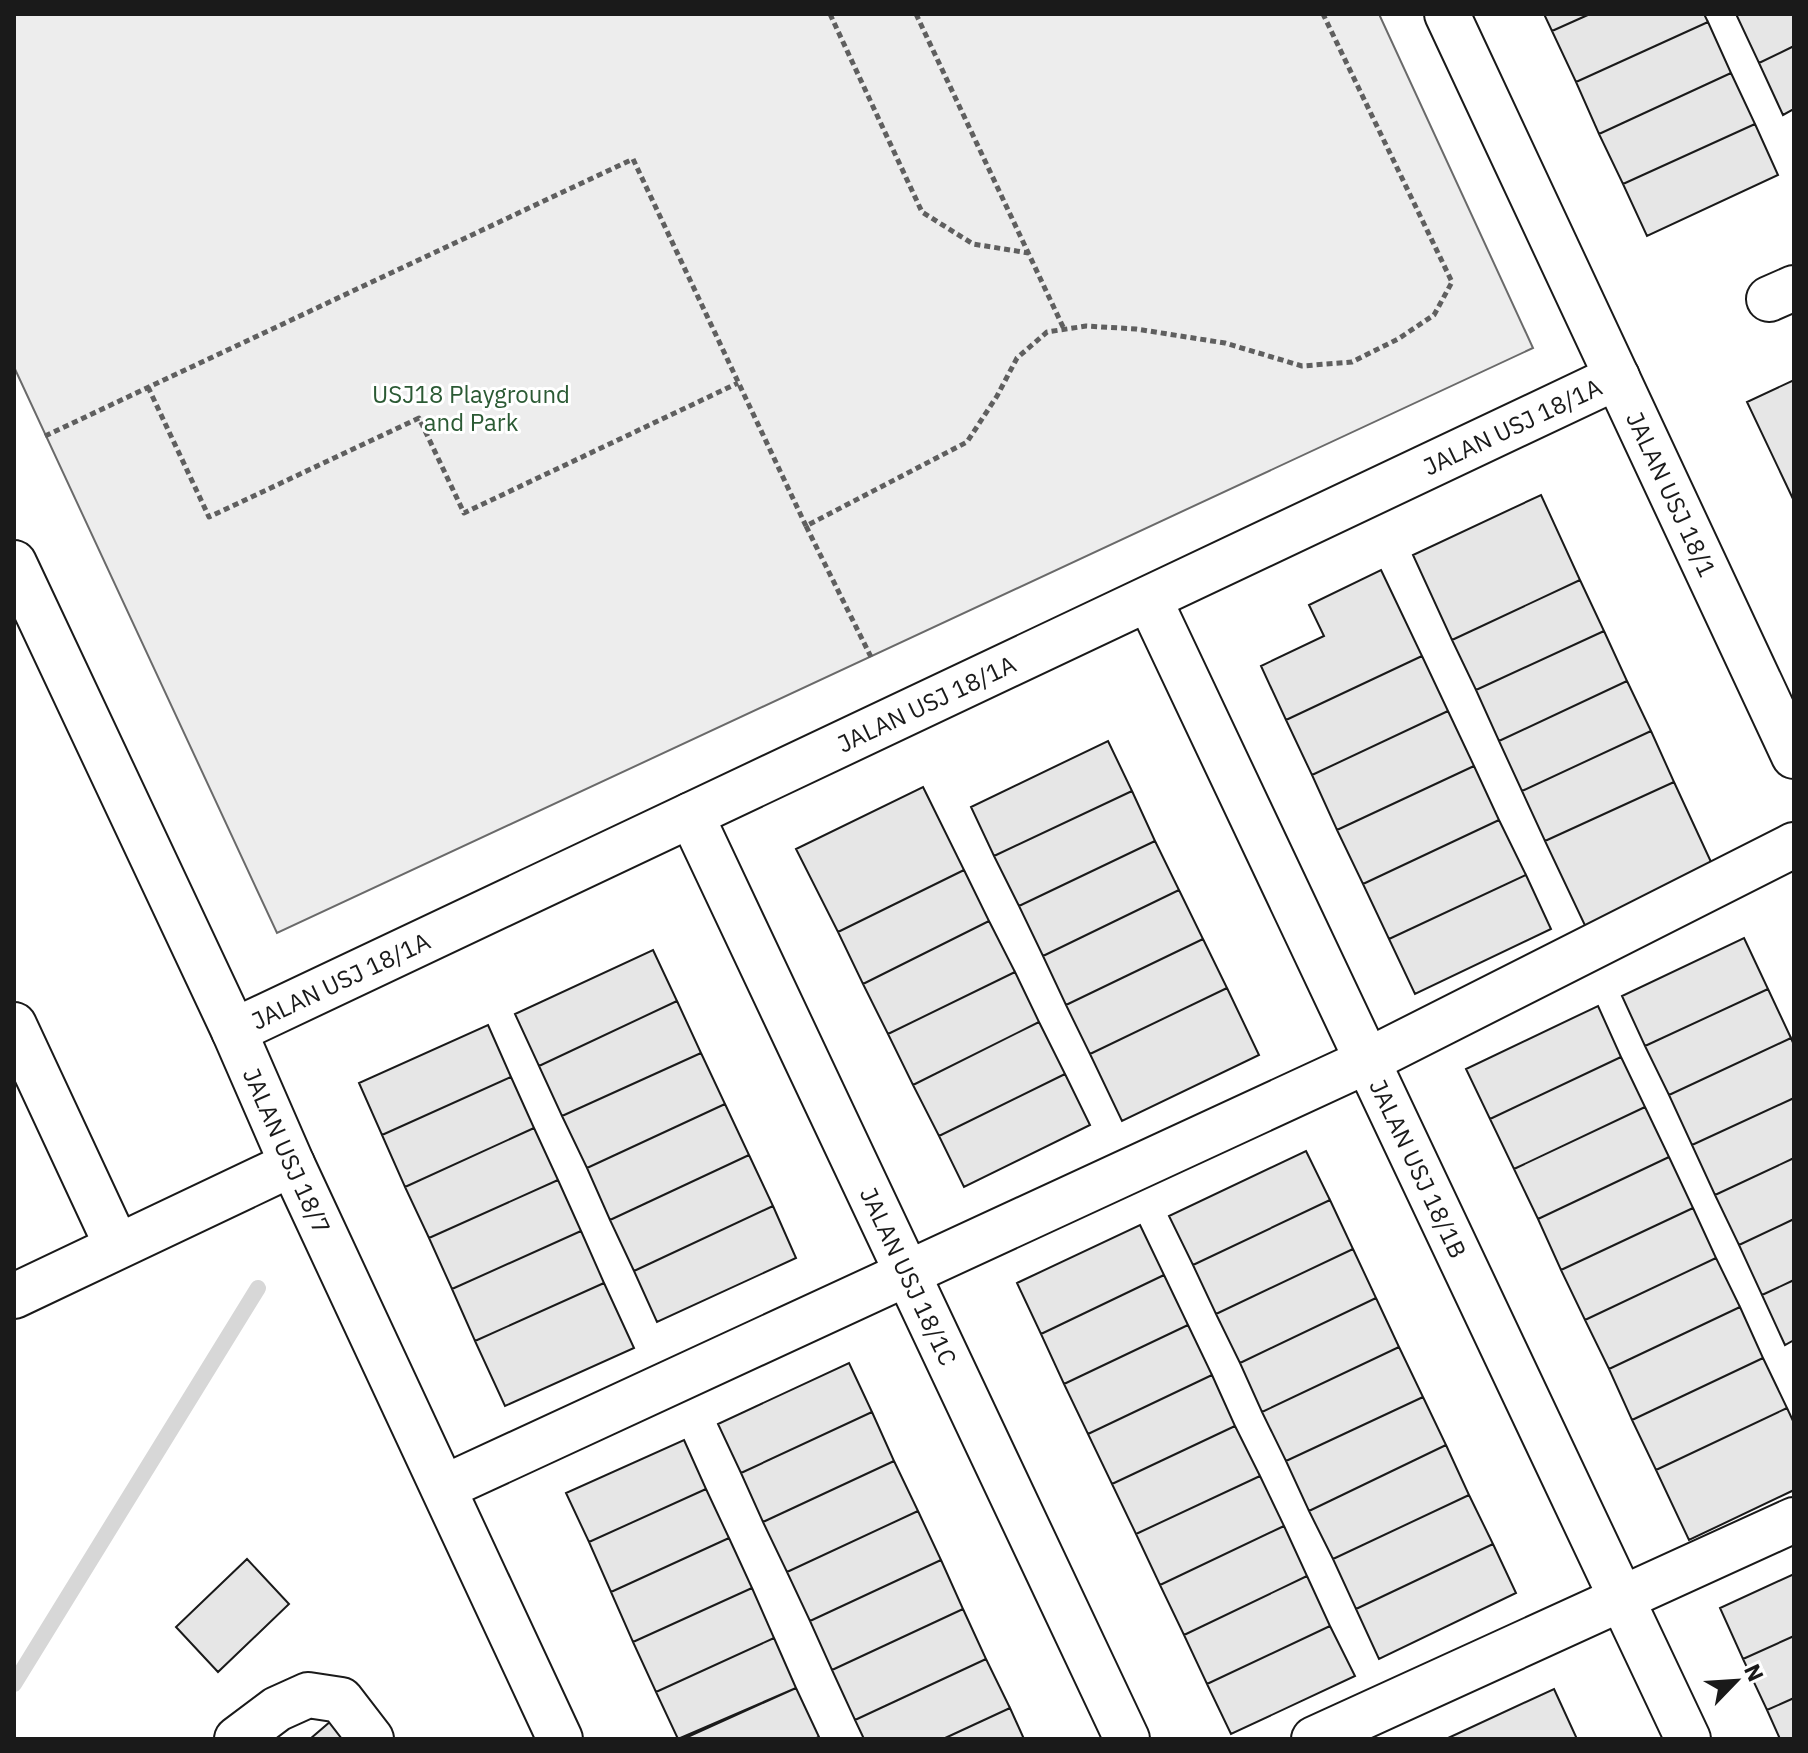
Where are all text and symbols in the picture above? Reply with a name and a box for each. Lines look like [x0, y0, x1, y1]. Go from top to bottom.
street label: JALAN USJ 18/1A [1418, 371, 1607, 482]
park label: USJ18 Playground and Park [372, 378, 570, 438]
street label: JALAN USJ 18/1 [1619, 406, 1724, 582]
street label: JALAN USJ 18/1A [832, 648, 1021, 759]
street label: JALAN USJ 18/1A [246, 925, 435, 1036]
street label: JALAN USJ 18/7 [236, 1063, 338, 1239]
street label: JALAN USJ 18/1B [1362, 1074, 1474, 1263]
street label: JALAN USJ 18/1C [853, 1182, 964, 1371]
north arrow [1696, 1641, 1776, 1721]
text: N [1738, 1659, 1771, 1686]

